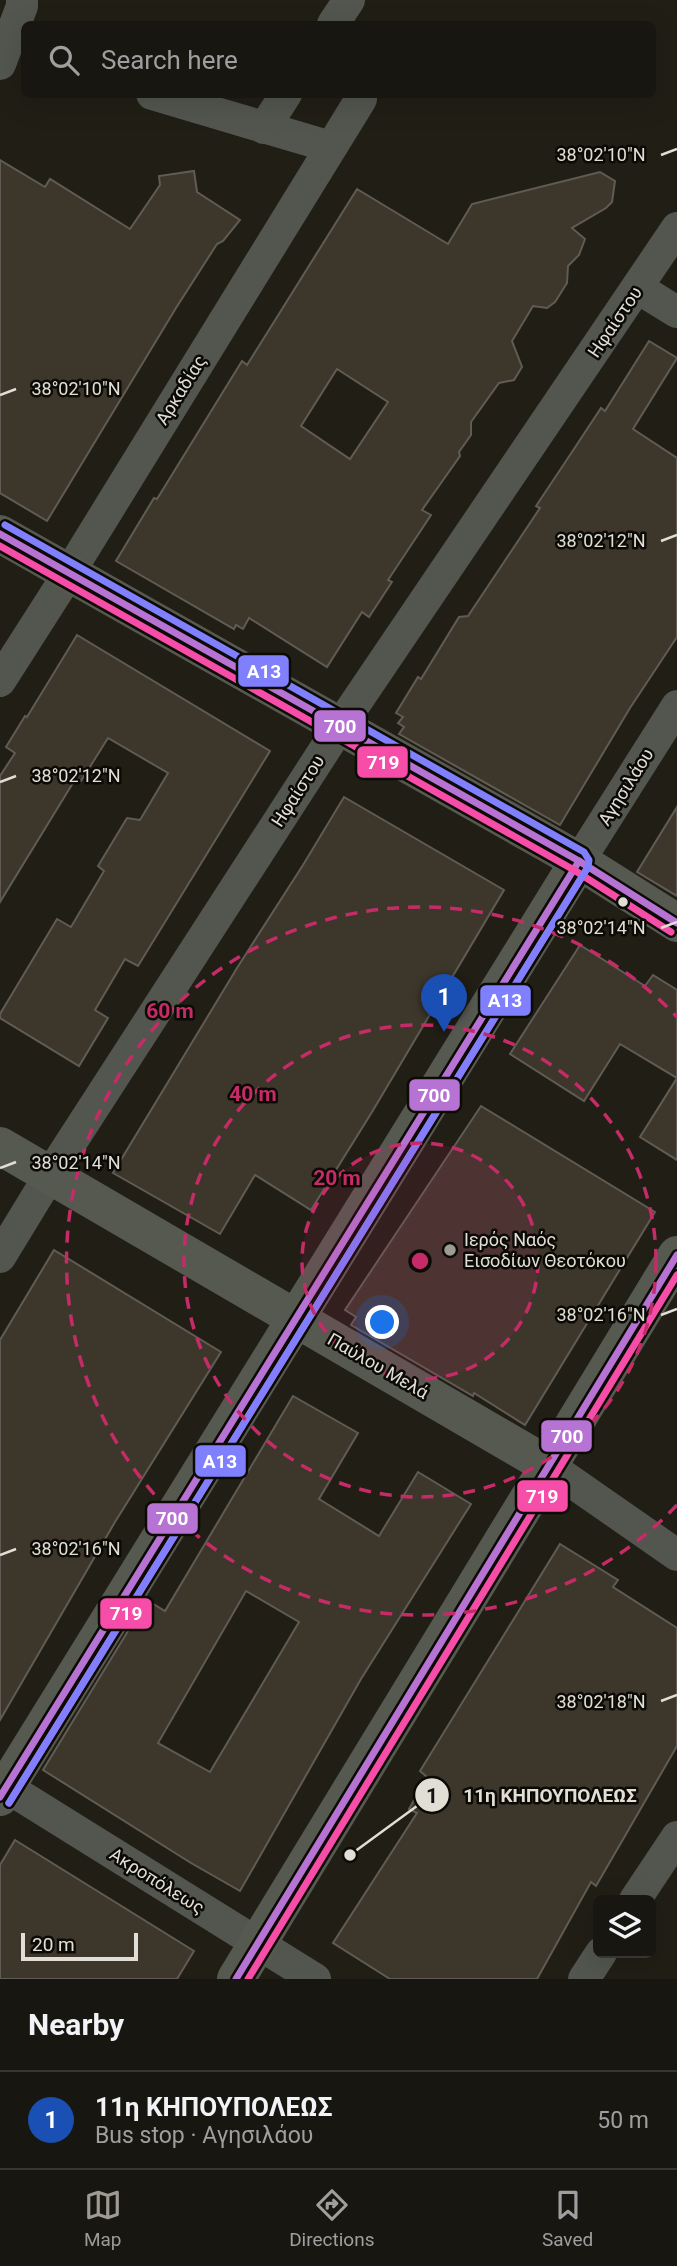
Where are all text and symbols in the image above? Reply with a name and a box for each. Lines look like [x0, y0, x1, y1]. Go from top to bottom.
search box [21, 21, 656, 98]
icon: search [45, 41, 83, 79]
text: Search here [101, 45, 238, 75]
text: 38°02'10"N [556, 144, 646, 165]
street label: Ηφαίστου [583, 282, 646, 361]
street label: Αρκαδίας [151, 351, 210, 428]
text: 38°02'10"N [31, 378, 121, 399]
text: 38°02'12"N [556, 530, 646, 551]
line badge: Α13 [237, 654, 290, 688]
text: Α13 [247, 660, 281, 683]
line badge: 700 [313, 709, 367, 743]
text: 700 [324, 715, 356, 738]
street label: Αγησιλάου [594, 744, 658, 829]
line badge: 719 [356, 745, 409, 779]
street label: Ηφαίστου [267, 751, 328, 830]
text: 719 [367, 751, 399, 774]
text: 38°02'12"N [31, 765, 121, 786]
unlabelled marker [616, 895, 630, 909]
text: 38°02'14"N [556, 917, 646, 938]
pin: 1 [421, 974, 467, 1032]
line badge: Α13 [479, 984, 532, 1017]
text: Α13 [488, 989, 522, 1012]
text: 60 m [146, 999, 194, 1023]
line badge: 700 [408, 1078, 461, 1112]
text: 40 m [229, 1082, 277, 1106]
text: 700 [418, 1084, 450, 1107]
text: 38°02'14"N [31, 1152, 121, 1173]
text: 20 m [313, 1166, 361, 1190]
place label: Ιερός Ναός Εισοδίων Θεοτόκου [464, 1229, 626, 1271]
marker: Ιερός Ναός Εισοδίων Θεοτόκου [442, 1242, 458, 1258]
centre of rings [408, 1249, 432, 1273]
text: 38°02'16"N [556, 1304, 646, 1325]
your location [365, 1305, 399, 1339]
street label: Παύλου Μελά [324, 1328, 433, 1403]
line badge: 700 [540, 1419, 593, 1453]
text: 700 [551, 1425, 583, 1448]
line badge: Α13 [194, 1444, 247, 1478]
text: Α13 [203, 1450, 237, 1473]
line badge: 719 [516, 1479, 569, 1513]
text: 719 [526, 1485, 558, 1508]
line badge: 700 [146, 1502, 199, 1535]
text: 700 [156, 1507, 188, 1530]
text: 38°02'16"N [31, 1538, 121, 1559]
line badge: 719 [99, 1597, 153, 1630]
text: 719 [110, 1602, 142, 1625]
text: 38°02'18"N [556, 1691, 646, 1712]
callout: 11η ΚΗΠΟΥΠΟΛΕΩΣ [415, 1775, 651, 1815]
text: 1 [426, 1784, 438, 1808]
text: 11η ΚΗΠΟΥΠΟΛΕΩΣ [463, 1784, 637, 1807]
street label: Ακροπόλεως [106, 1843, 208, 1918]
map controls [593, 1895, 656, 1958]
button: layers [593, 1895, 656, 1958]
scale bar [21, 1930, 138, 1962]
text: 20 m [32, 1933, 75, 1956]
text: Nearby [28, 2007, 124, 2042]
text: 11η ΚΗΠΟΥΠΟΛΕΩΣ [95, 2092, 332, 2122]
text: 1 [44, 2107, 58, 2134]
text: 50 m [597, 2107, 649, 2134]
text: Bus stop · Αγησιλάου [95, 2122, 313, 2149]
tab: Map [84, 2186, 122, 2251]
tab: Directions [289, 2186, 374, 2251]
tab: Saved [542, 2186, 593, 2251]

